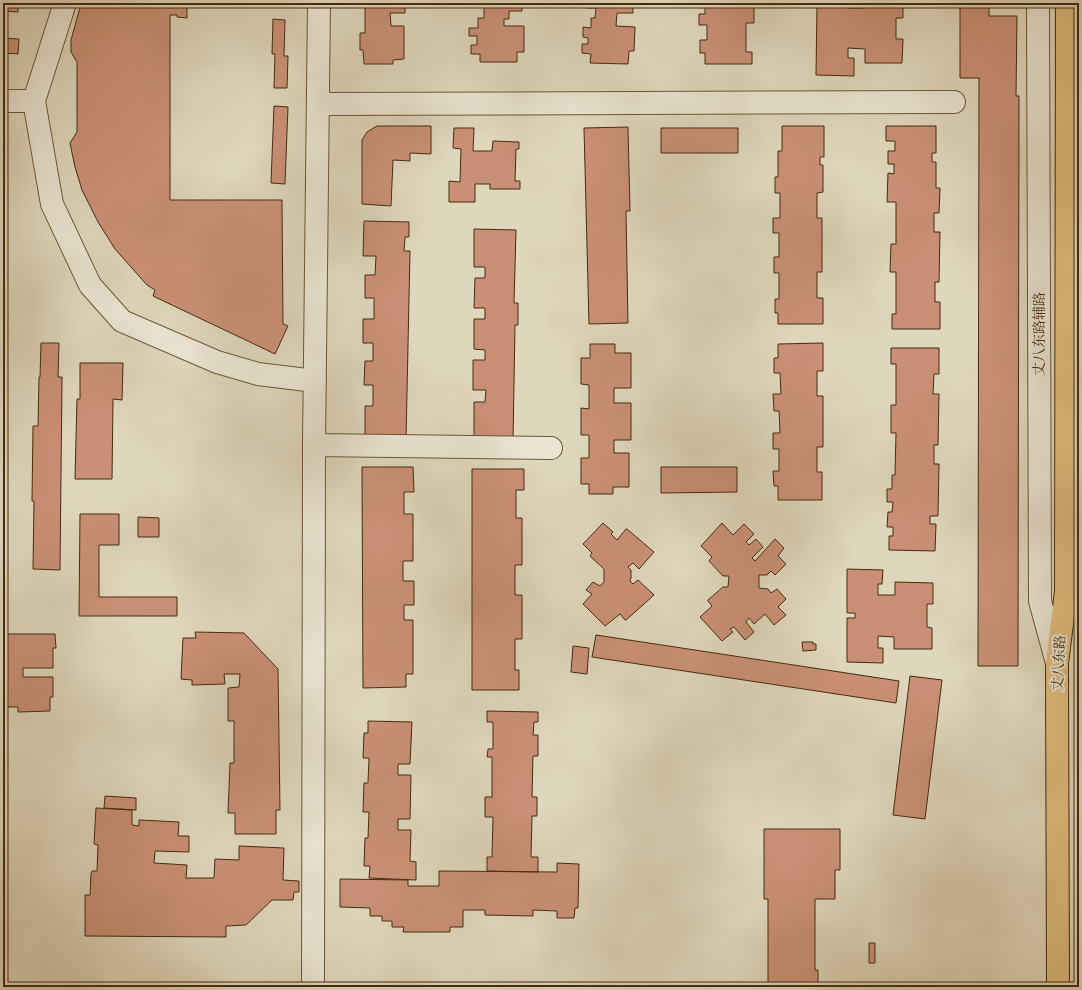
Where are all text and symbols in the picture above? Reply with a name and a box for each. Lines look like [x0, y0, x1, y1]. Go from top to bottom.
street label: 丈八东路辅路 [1031, 292, 1048, 376]
street label: 丈八东路 [1049, 635, 1069, 691]

